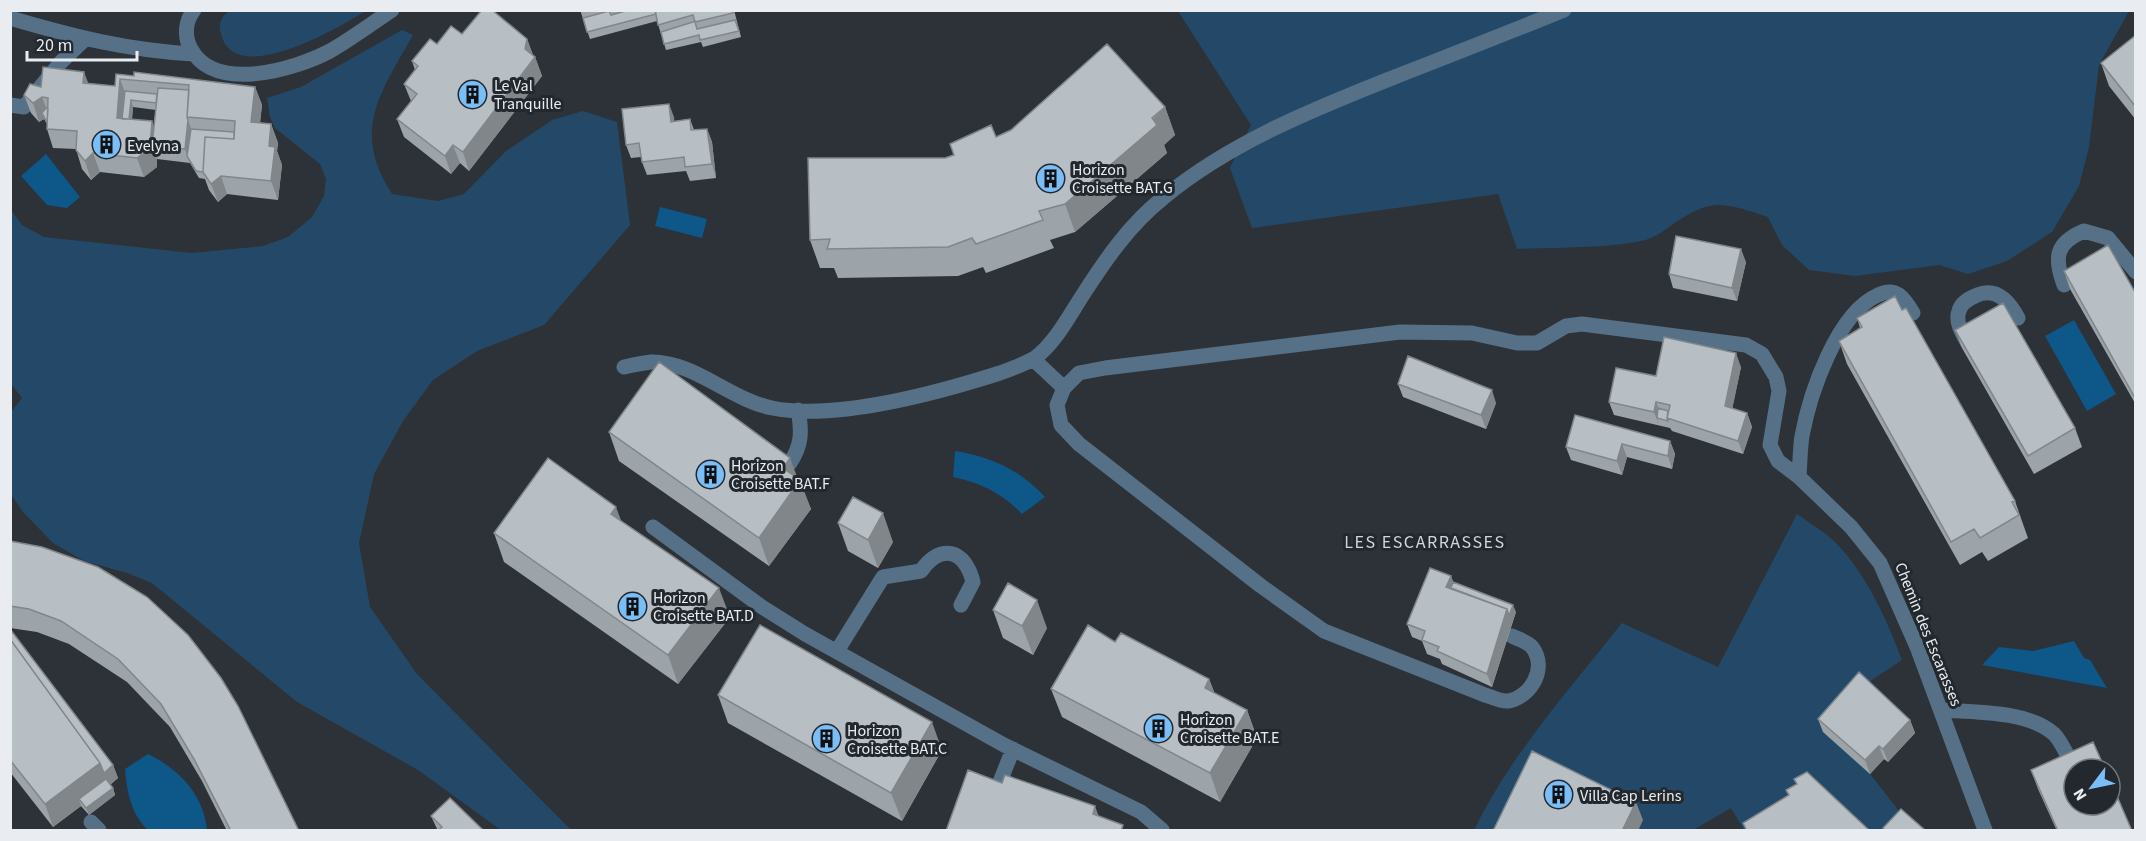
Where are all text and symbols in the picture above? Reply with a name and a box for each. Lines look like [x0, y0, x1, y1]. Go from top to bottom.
scale bar [27, 24, 136, 62]
text: 20 m [36, 33, 72, 58]
place label: Le Val Tranquille [494, 75, 562, 115]
building icon: Le Val Tranquille [457, 78, 489, 110]
building icon: Evelyna [90, 129, 122, 161]
place label: Evelyna [127, 135, 179, 157]
place label: Horizon Croisette BAT.G [1072, 159, 1173, 199]
building icon: Horizon Croisette BAT.G [1035, 162, 1067, 194]
place label: Horizon Croisette BAT.F [731, 455, 830, 495]
building icon: Horizon Croisette BAT.F [694, 458, 726, 490]
district label: LES ESCARRASSES [1344, 530, 1506, 555]
street label: Chemin des Escarasses [1889, 559, 1967, 710]
place label: Horizon Croisette BAT.D [653, 587, 754, 627]
building icon: Horizon Croisette BAT.D [616, 590, 648, 622]
place label: Horizon Croisette BAT.E [1180, 709, 1280, 749]
building icon: Horizon Croisette BAT.E [1143, 712, 1175, 744]
place label: Horizon Croisette BAT.C [847, 720, 947, 760]
building icon: Horizon Croisette BAT.C [810, 723, 842, 755]
north arrow [2062, 757, 2122, 817]
building icon: Villa Cap Lerins [1543, 779, 1575, 811]
text: N [2068, 784, 2092, 805]
place label: Villa Cap Lerins [1580, 785, 1682, 807]

